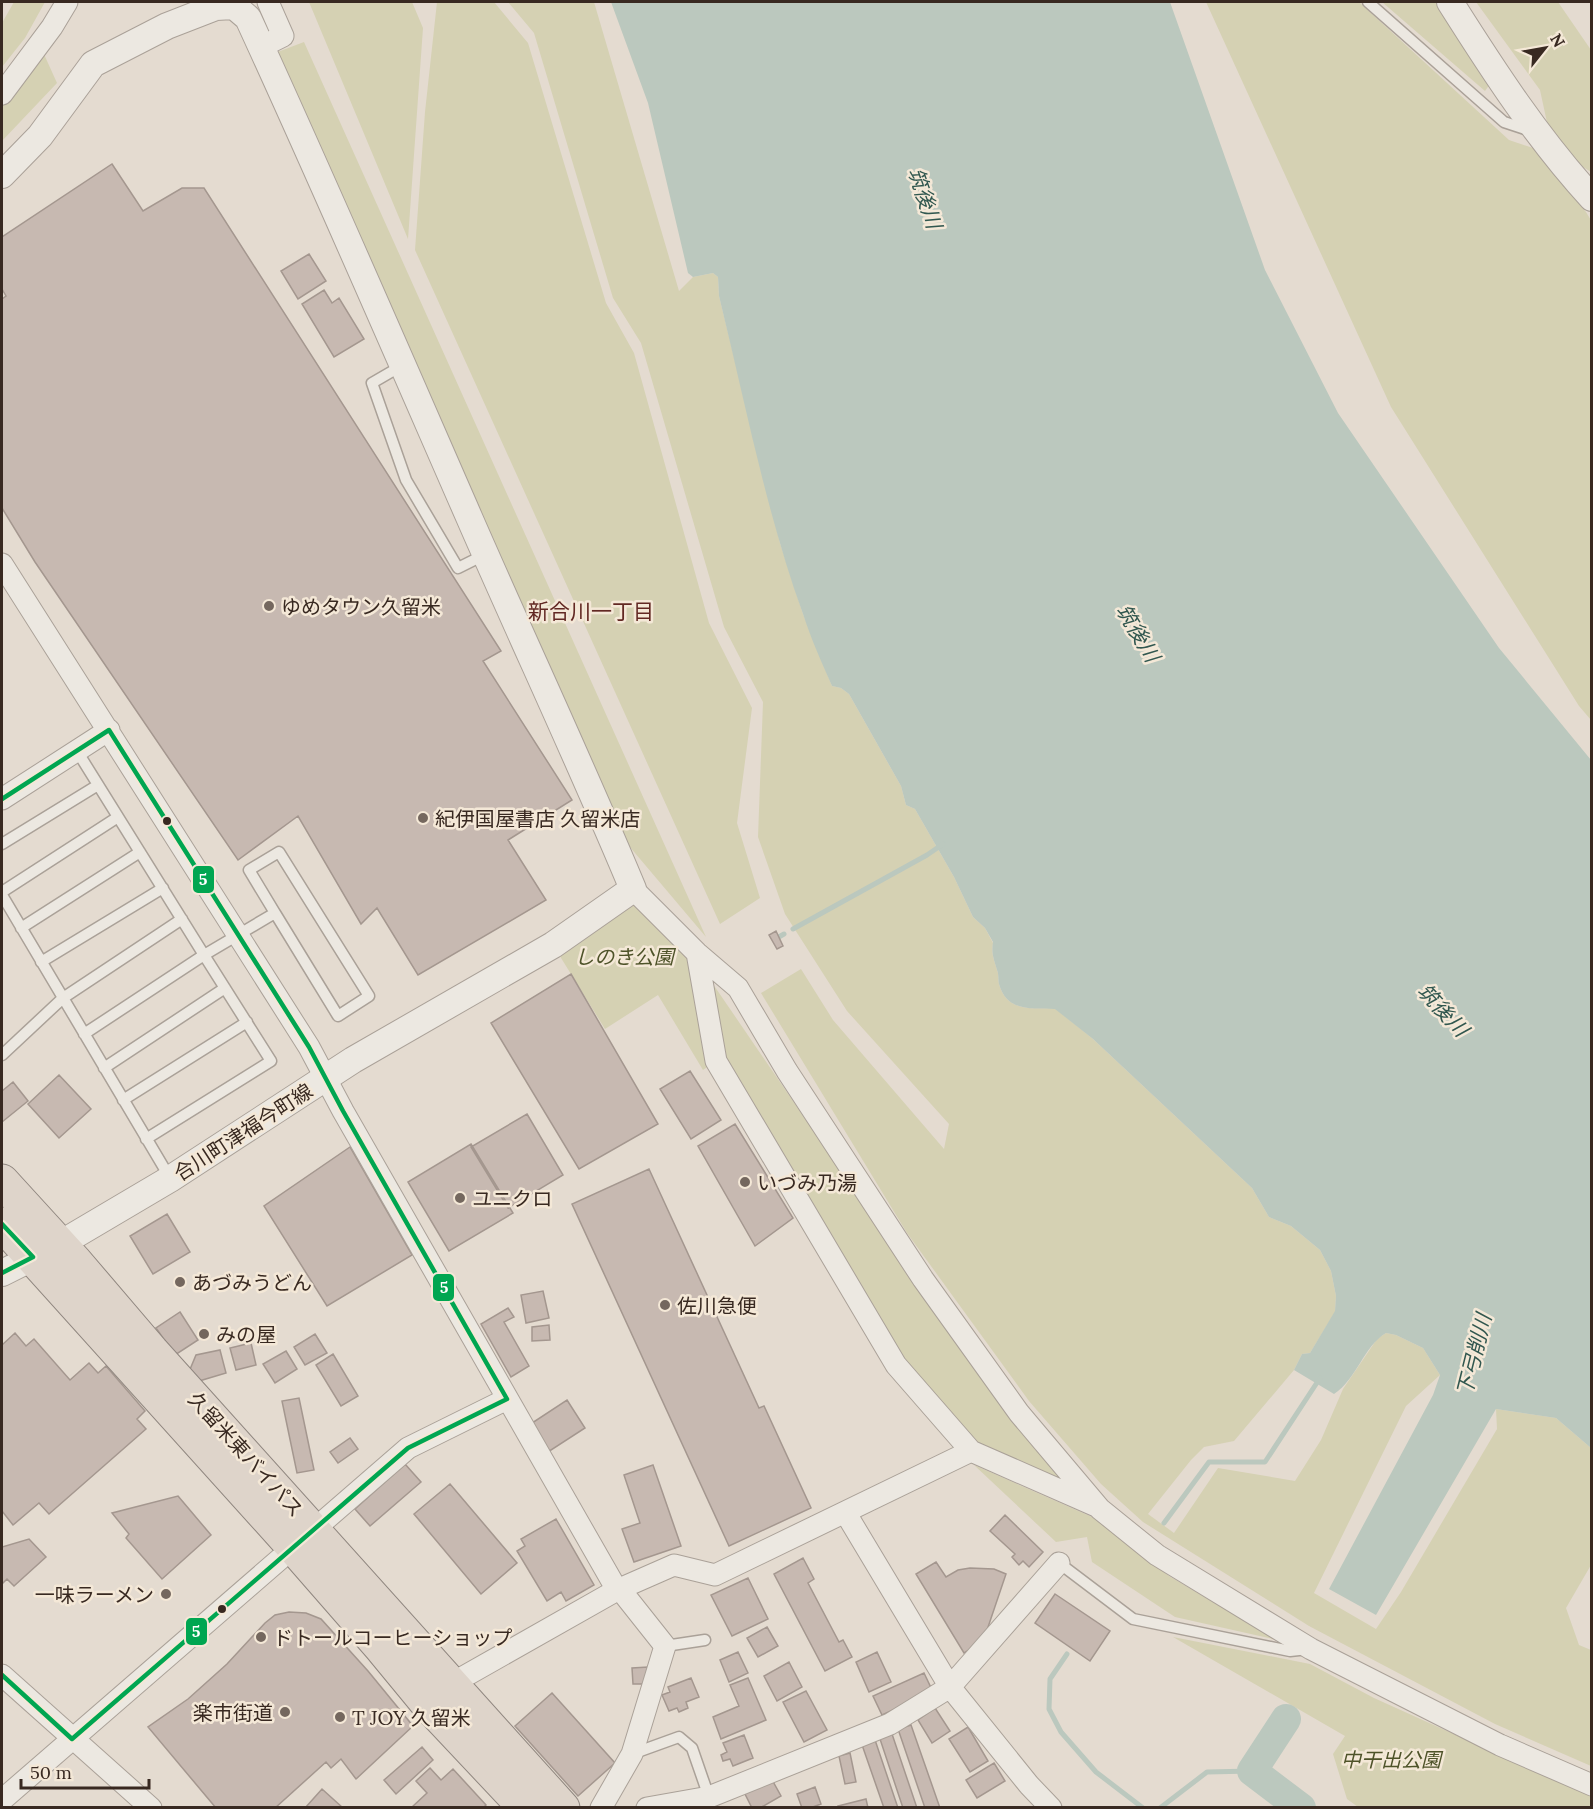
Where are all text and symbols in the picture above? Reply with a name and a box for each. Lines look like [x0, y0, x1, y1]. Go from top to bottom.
north arrow [1515, 18, 1575, 78]
text: N [1546, 30, 1570, 51]
water label: 筑後川 [902, 164, 949, 234]
place label: ゆめタウン久留米 [281, 594, 441, 619]
district label: 新合川一丁目 [528, 598, 654, 625]
marker: ゆめタウン久留米 [262, 599, 276, 613]
water label: 筑後川 [1110, 599, 1167, 669]
place label: 紀伊国屋書店 久留米店 [435, 806, 640, 831]
marker: 紀伊国屋書店 久留米店 [416, 811, 430, 825]
unlabelled marker [161, 815, 173, 827]
line badge: 5 [192, 865, 215, 894]
text: 5 [199, 869, 208, 889]
park label: しのき公園 [574, 944, 677, 969]
water label: 筑後川 [1412, 978, 1476, 1044]
street label: 合川町津福今町線 [169, 1078, 317, 1186]
place label: いづみ乃湯 [757, 1170, 857, 1195]
marker: いづみ乃湯 [738, 1175, 752, 1189]
place label: ユニクロ [472, 1186, 552, 1211]
marker: ユニクロ [453, 1191, 467, 1205]
place label: あづみうどん [192, 1270, 312, 1295]
line badge: 5 [432, 1273, 455, 1302]
marker: あづみうどん [173, 1275, 187, 1289]
text: 5 [440, 1277, 449, 1297]
place label: 佐川急便 [677, 1293, 757, 1318]
marker: 佐川急便 [658, 1298, 672, 1312]
water label: 下弓削川 [1451, 1309, 1498, 1399]
place label: みの屋 [216, 1322, 276, 1347]
marker: みの屋 [197, 1327, 211, 1341]
street label: 久留米東バイパス [183, 1386, 309, 1522]
place label: 一味ラーメン [35, 1582, 154, 1607]
marker: 一味ラーメン [159, 1587, 173, 1601]
unlabelled marker [216, 1603, 228, 1615]
line badge: 5 [185, 1617, 208, 1646]
text: 5 [192, 1621, 201, 1641]
place label: ドトールコーヒーショップ [273, 1625, 512, 1650]
marker: ドトールコーヒーショップ [254, 1630, 268, 1644]
place label: 楽市街道 [193, 1700, 273, 1725]
marker: 楽市街道 [278, 1705, 292, 1719]
place label: T JOY 久留米 [352, 1705, 471, 1730]
marker: T JOY 久留米 [333, 1710, 347, 1724]
park label: 中干出公園 [1341, 1747, 1444, 1772]
scale bar [21, 1752, 148, 1790]
text: 50 m [30, 1761, 72, 1784]

